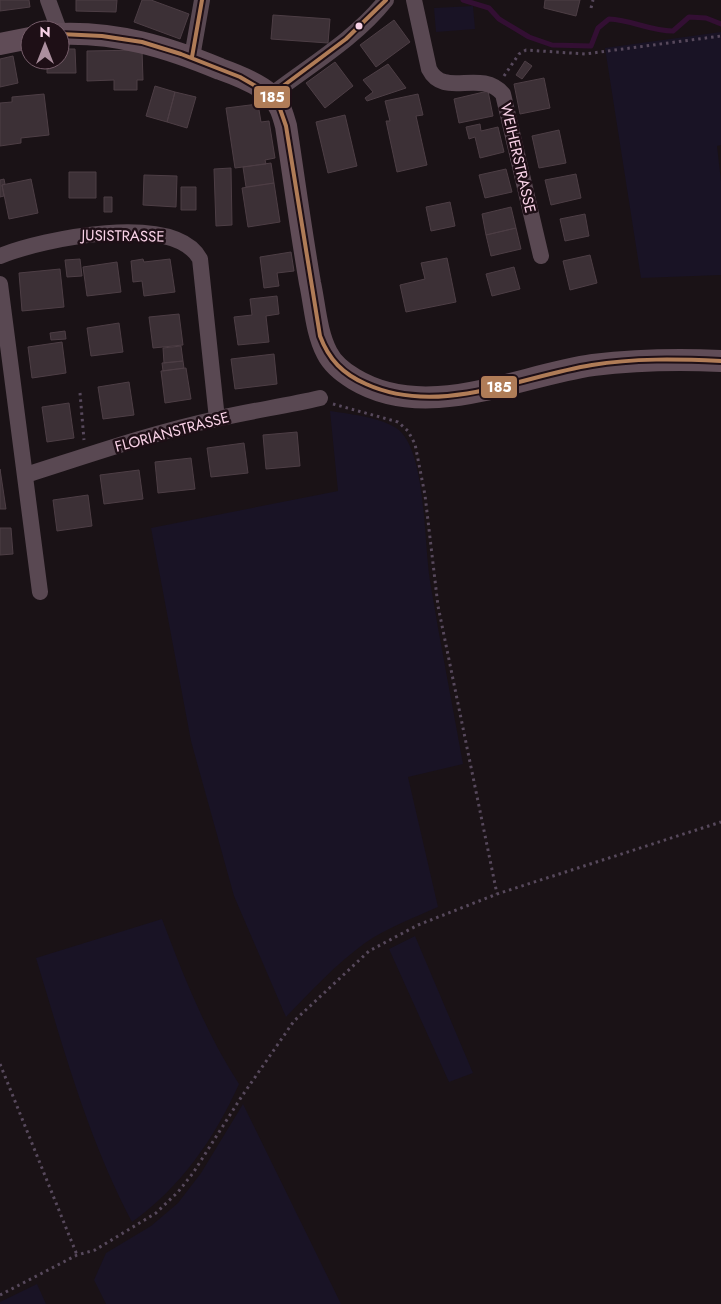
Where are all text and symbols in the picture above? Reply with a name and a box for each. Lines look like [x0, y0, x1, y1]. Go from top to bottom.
north arrow [20, 20, 70, 70]
unlabelled marker [354, 21, 364, 31]
text: N [39, 22, 51, 42]
line badge: 185 [253, 85, 291, 109]
text: 185 [260, 87, 284, 107]
street label: WEIHERSTRASSE [495, 101, 541, 215]
street label: JUSISTRASSE [79, 224, 165, 248]
line badge: 185 [480, 375, 518, 399]
text: 185 [487, 377, 511, 397]
street label: FLORIANSTRASSE [112, 406, 232, 458]

